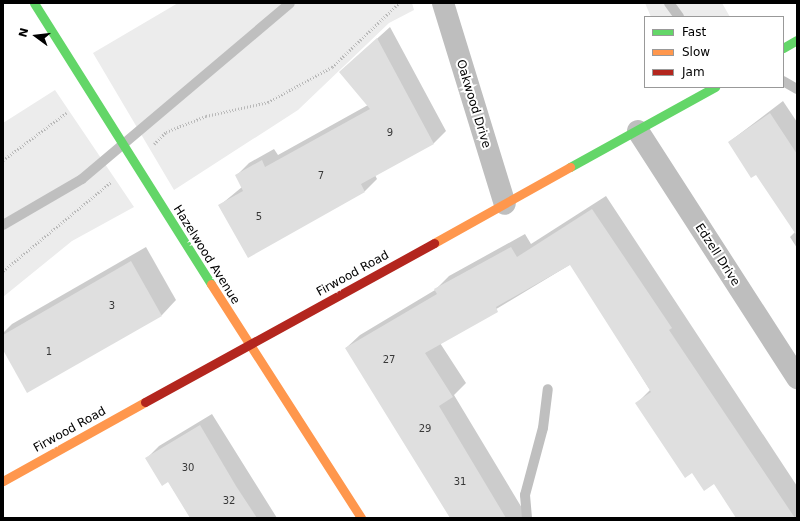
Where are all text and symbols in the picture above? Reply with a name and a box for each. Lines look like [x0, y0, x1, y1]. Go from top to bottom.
north arrow [16, 16, 56, 56]
legend [644, 16, 784, 88]
text: Fast [682, 25, 706, 39]
text: N [16, 27, 31, 39]
text: Slow [682, 45, 710, 59]
street label: Oakwood Drive [453, 58, 493, 150]
text: Jam [682, 65, 705, 79]
house number: 9 [387, 127, 393, 139]
house number: 7 [318, 170, 324, 182]
street label: Hazelwood Avenue [170, 203, 242, 307]
house number: 5 [256, 211, 262, 223]
street label: Edzell Drive [692, 221, 742, 289]
street label: Firwood Road [314, 248, 392, 300]
house number: 3 [109, 300, 115, 312]
house number: 1 [46, 346, 52, 358]
house number: 27 [383, 354, 395, 366]
street label: Firwood Road [31, 404, 109, 456]
house number: 29 [419, 423, 431, 435]
house number: 30 [182, 462, 194, 474]
house number: 31 [454, 476, 466, 488]
house number: 32 [223, 495, 235, 507]

